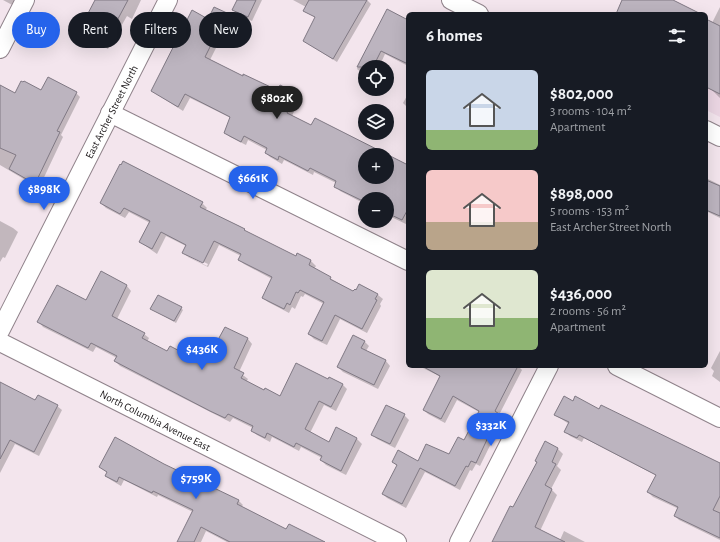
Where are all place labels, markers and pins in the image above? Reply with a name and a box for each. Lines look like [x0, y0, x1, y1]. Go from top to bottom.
pin: $802K [249, 86, 305, 120]
pin: $661K [225, 166, 281, 200]
pin: $898K [16, 177, 72, 211]
pin: $436K [174, 337, 230, 371]
pin: $332K [463, 413, 519, 447]
pin: $759K [168, 466, 224, 500]

